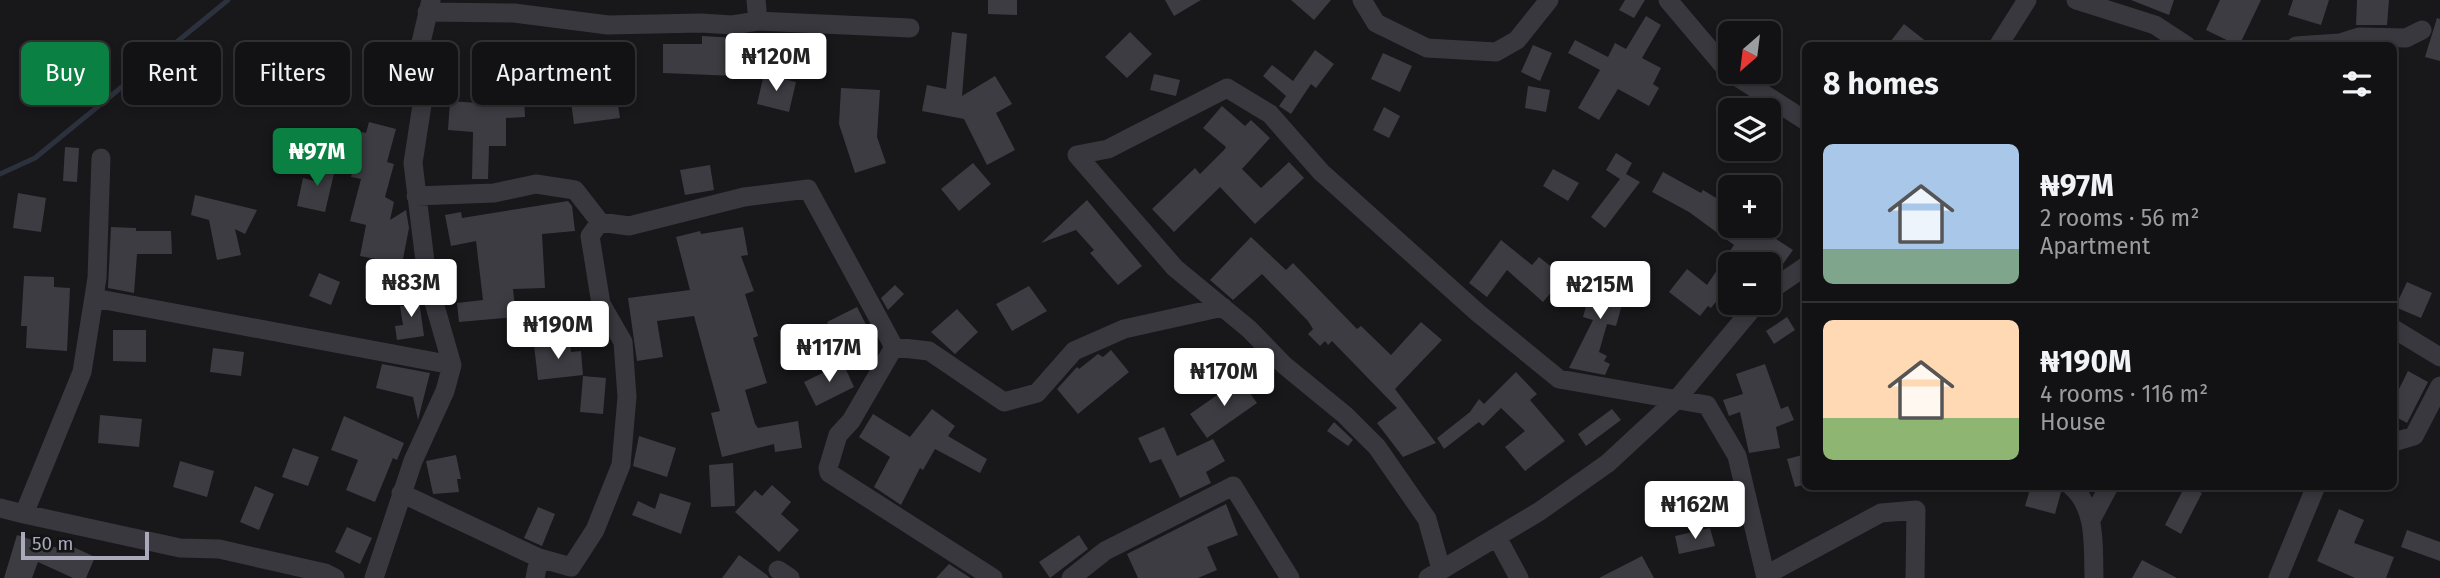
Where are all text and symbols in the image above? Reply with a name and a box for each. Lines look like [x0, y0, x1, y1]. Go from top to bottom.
north arrow [1718, 21, 1782, 84]
map controls [1718, 21, 1781, 315]
pin: ₦120M [727, 34, 825, 93]
chip: Buy [21, 42, 109, 105]
chip: Rent [123, 42, 221, 105]
chip: Filters [235, 42, 350, 105]
chip: New [364, 42, 458, 105]
chip: Apartment [472, 42, 635, 105]
text: ₦120M [741, 42, 811, 70]
icon: filters [2338, 65, 2376, 103]
text: 8 homes [1823, 66, 1939, 102]
button: layers [1718, 98, 1781, 161]
pin: ₦97M [276, 128, 358, 188]
text: ₦97M [289, 137, 345, 165]
text: ₦97M [2040, 168, 2114, 204]
icon: home [1879, 172, 1963, 256]
button: + [1718, 175, 1781, 238]
text: 2 rooms · 56 m² [2040, 204, 2199, 232]
text: Apartment [2040, 232, 2150, 260]
button: − [1718, 252, 1781, 315]
pin: ₦83M [370, 260, 452, 319]
pin: ₦215M [1551, 262, 1649, 321]
text: ₦83M [382, 268, 440, 296]
text: ₦215M [1566, 270, 1634, 298]
pin: ₦190M [509, 302, 607, 361]
text: ₦190M [523, 310, 593, 338]
pin: ₦117M [780, 324, 878, 384]
text: ₦117M [797, 333, 861, 361]
text: ₦190M [2040, 344, 2132, 380]
pin: ₦170M [1175, 348, 1273, 408]
icon: home [1879, 348, 1963, 432]
text: ₦170M [1190, 357, 1258, 385]
text: 4 rooms · 116 m² [2040, 380, 2208, 408]
text: House [2040, 408, 2106, 436]
pin: ₦162M [1646, 482, 1744, 541]
text: ₦162M [1661, 490, 1729, 518]
scale bar [21, 529, 149, 561]
text: 50 m [32, 532, 73, 555]

